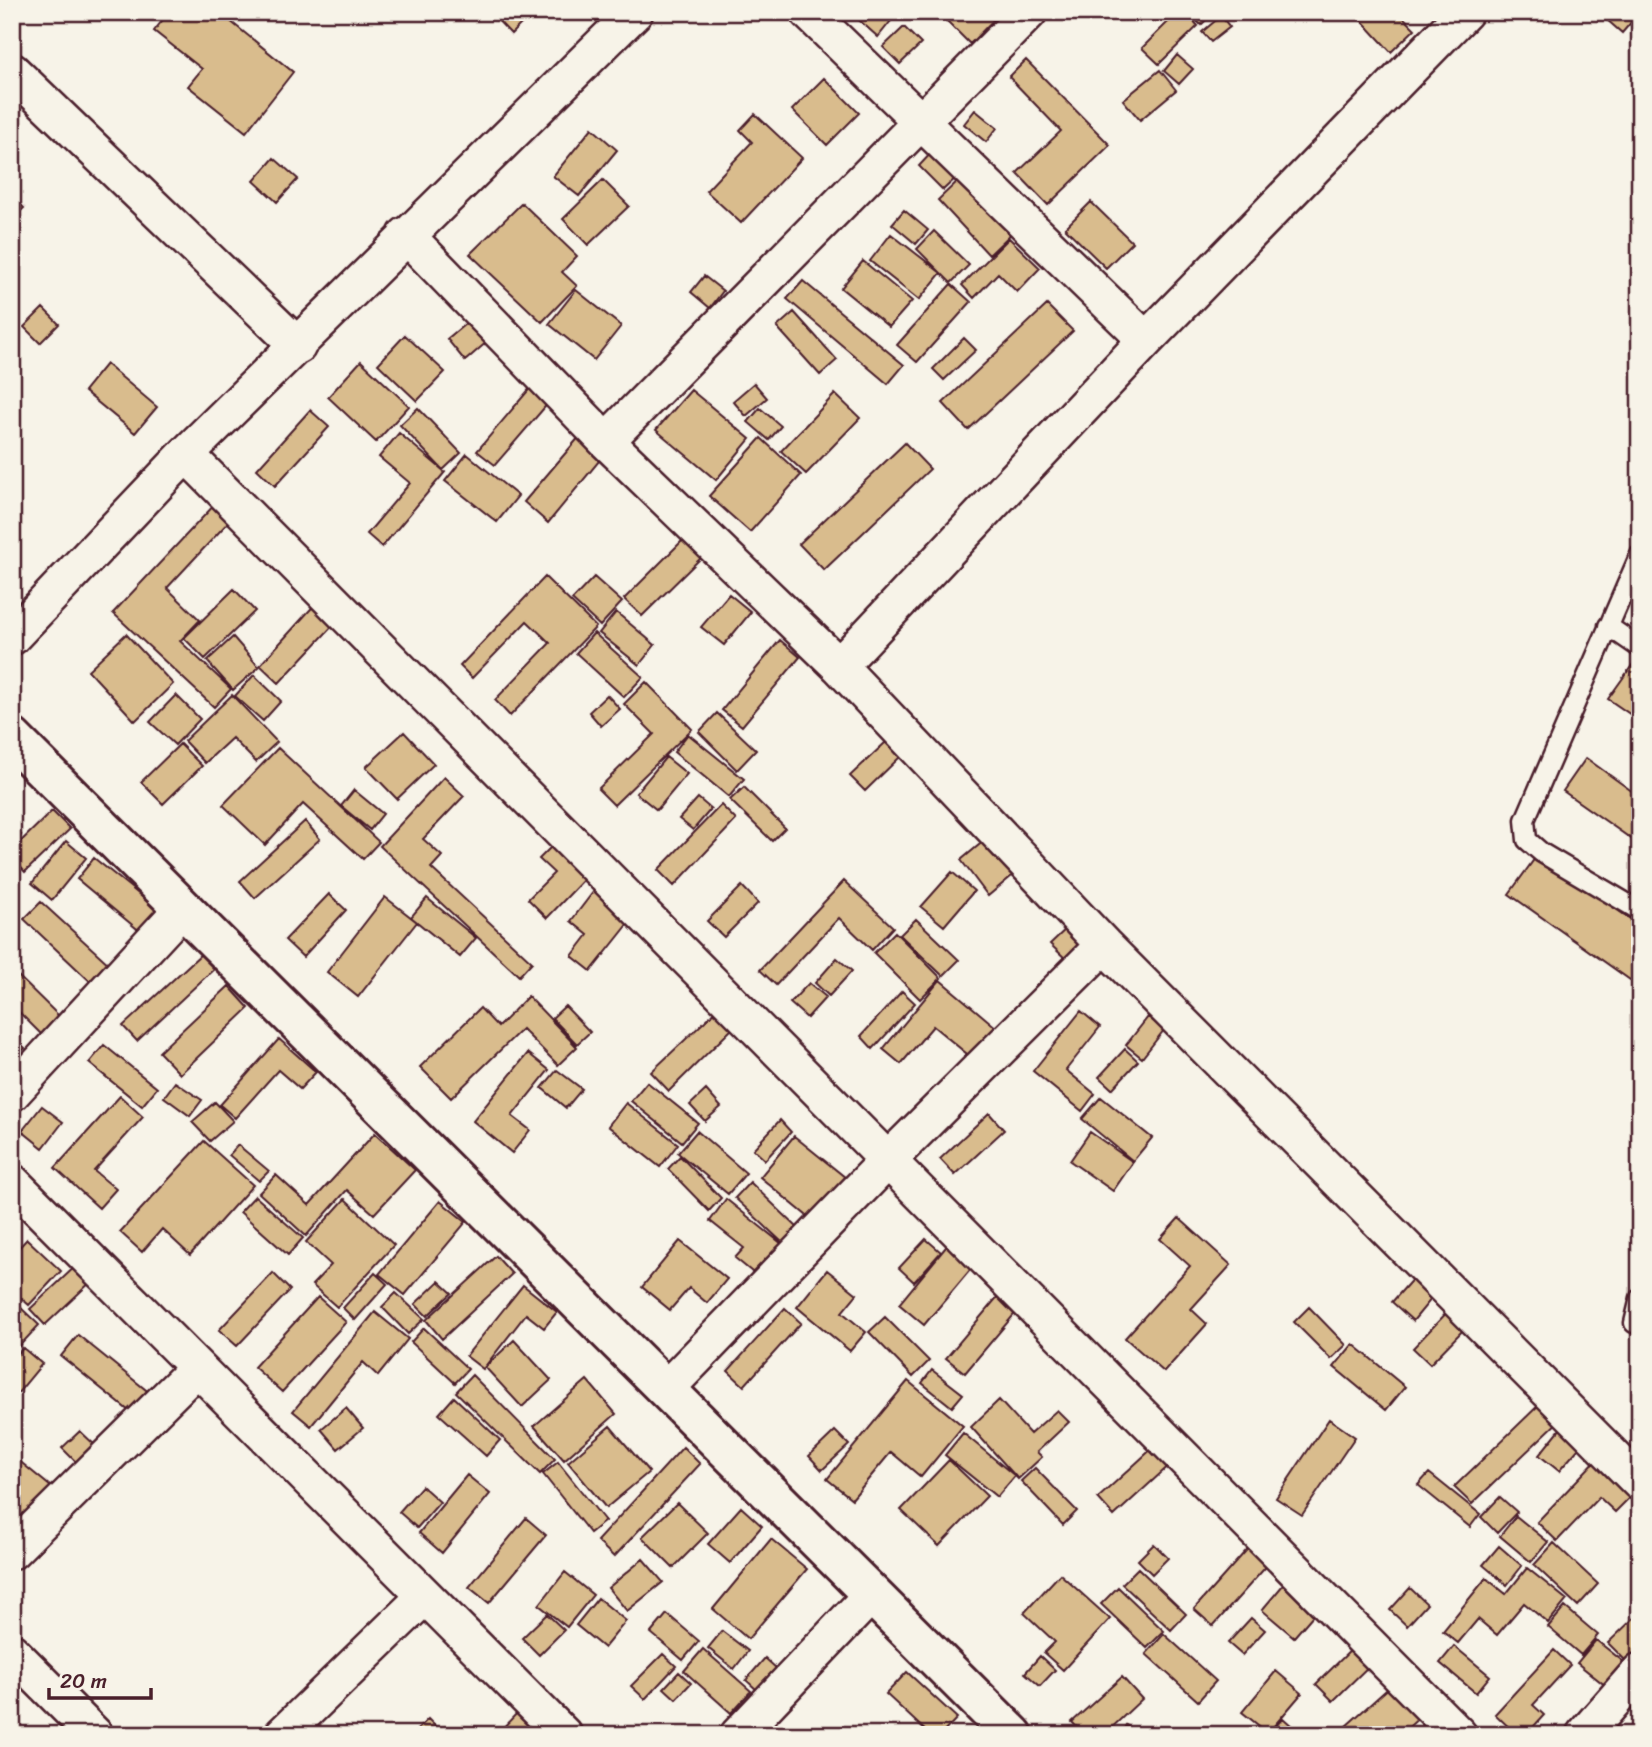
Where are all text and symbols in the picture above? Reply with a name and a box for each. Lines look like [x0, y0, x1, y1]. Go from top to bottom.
scale bar [49, 1656, 150, 1700]
text: 20 m [60, 1662, 107, 1700]

